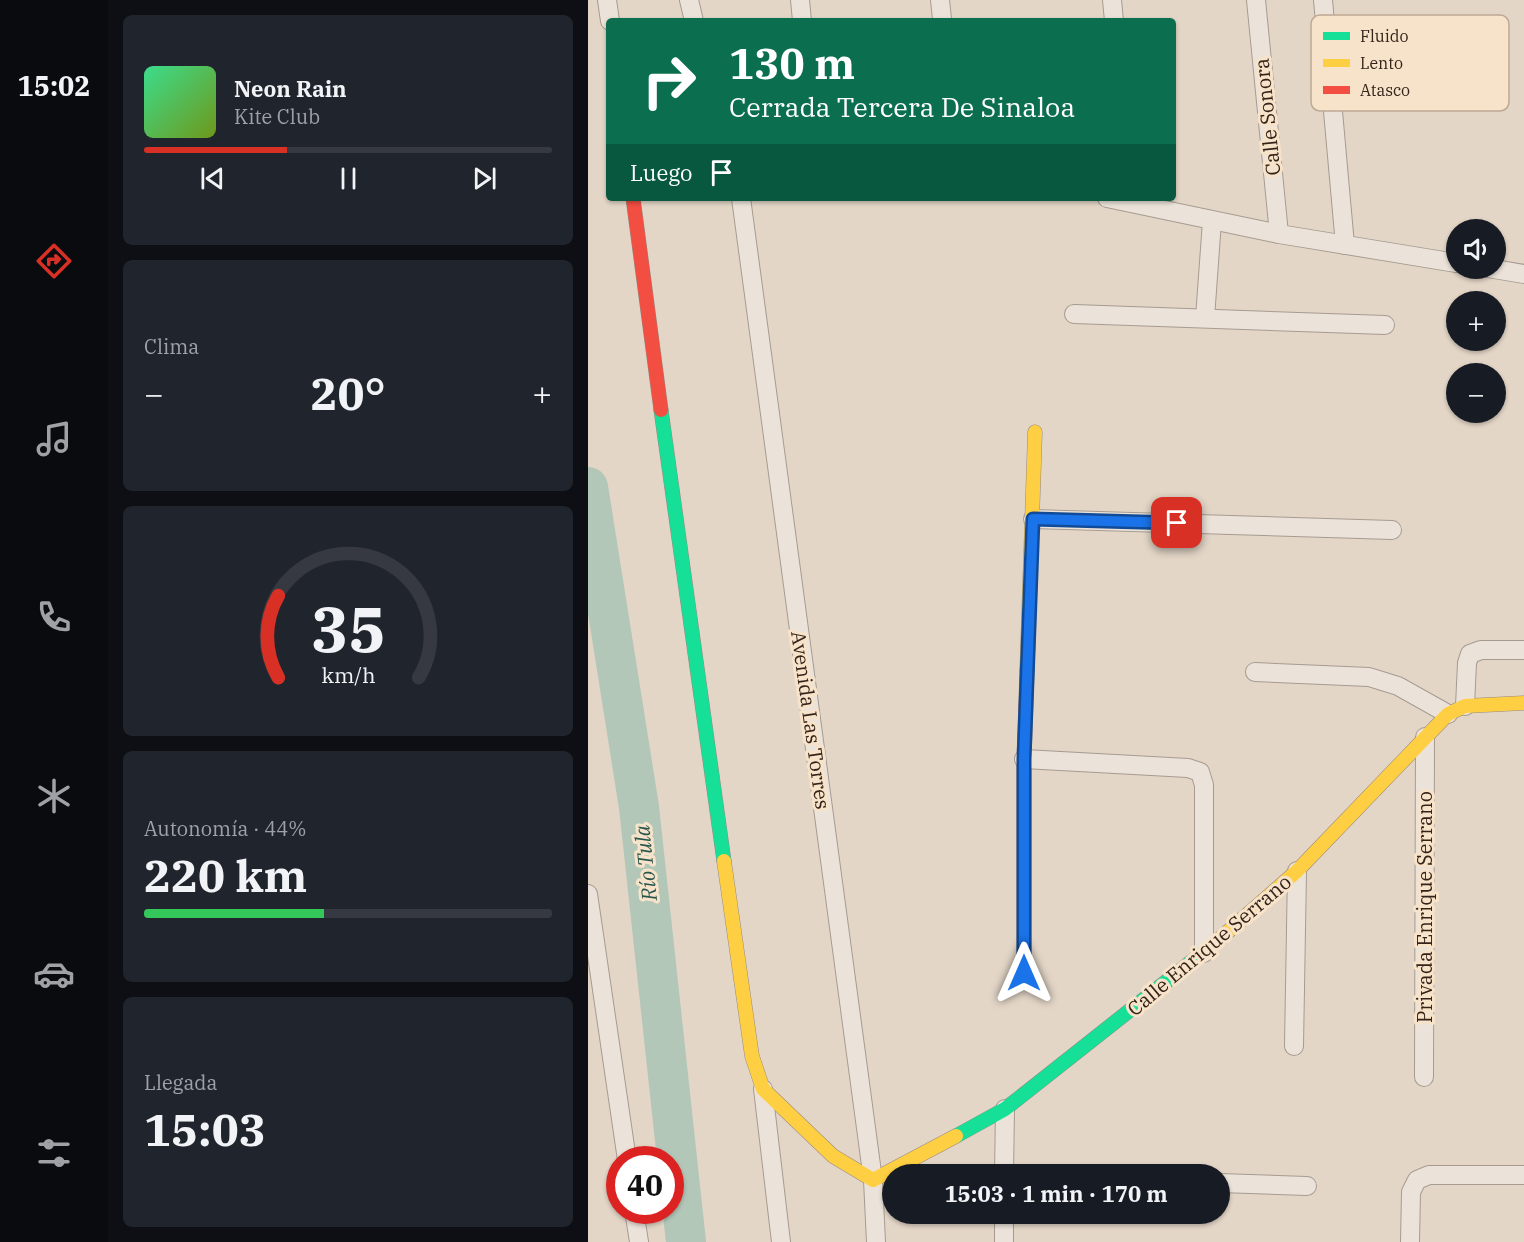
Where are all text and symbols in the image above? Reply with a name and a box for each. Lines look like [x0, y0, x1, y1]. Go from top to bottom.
legend [1311, 15, 1509, 111]
text: Fluido [1360, 26, 1409, 46]
text: 130 m [729, 36, 855, 91]
icon: right [630, 42, 708, 120]
text: Lento [1360, 53, 1403, 73]
street label: Calle Sonora [1247, 57, 1287, 177]
text: 15:02 [18, 68, 90, 103]
text: Neon Rain [234, 74, 347, 103]
text: Atasco [1360, 80, 1410, 100]
text: Cerrada Tercera De Sinaloa [729, 89, 1075, 124]
text: Kite Club [234, 103, 320, 130]
icon: arrive [705, 156, 738, 189]
text: Luego [630, 158, 693, 187]
icon: previous [196, 162, 229, 195]
icon: pause [332, 162, 365, 195]
icon: next [468, 162, 501, 195]
map controls [1446, 219, 1506, 423]
button: sound [1446, 219, 1506, 279]
icon: directions [33, 240, 75, 282]
button: + [1446, 291, 1506, 351]
text: Clima [144, 333, 199, 360]
button: − [1446, 363, 1506, 423]
text: 20° [310, 364, 386, 422]
text: − [144, 372, 164, 415]
text: + [532, 372, 552, 415]
icon: music [33, 418, 75, 460]
pin [1151, 497, 1202, 548]
icon: arrive [1160, 506, 1193, 539]
text: 35 [311, 588, 385, 669]
icon: phone [33, 596, 75, 638]
street label: Avenida Las Torres [785, 629, 837, 811]
text: km/h [321, 661, 375, 689]
icon: climate [33, 775, 75, 817]
street label: Privada Enrique Serrano [1411, 791, 1438, 1023]
text: Autonomía · 44% [144, 815, 306, 842]
water label: Río Tula [627, 823, 663, 903]
text: 220 km [144, 846, 307, 904]
street label: Calle Enrique Serrano [1121, 868, 1297, 1022]
position arrow [992, 941, 1056, 1005]
icon: car [33, 953, 75, 995]
text: Llegada [144, 1069, 217, 1096]
text: 15:03 [144, 1100, 266, 1158]
icon: filters [33, 1132, 75, 1174]
speed limit sign: 40 [606, 1146, 684, 1224]
text: 15:03 · 1 min · 170 m [944, 1179, 1168, 1208]

